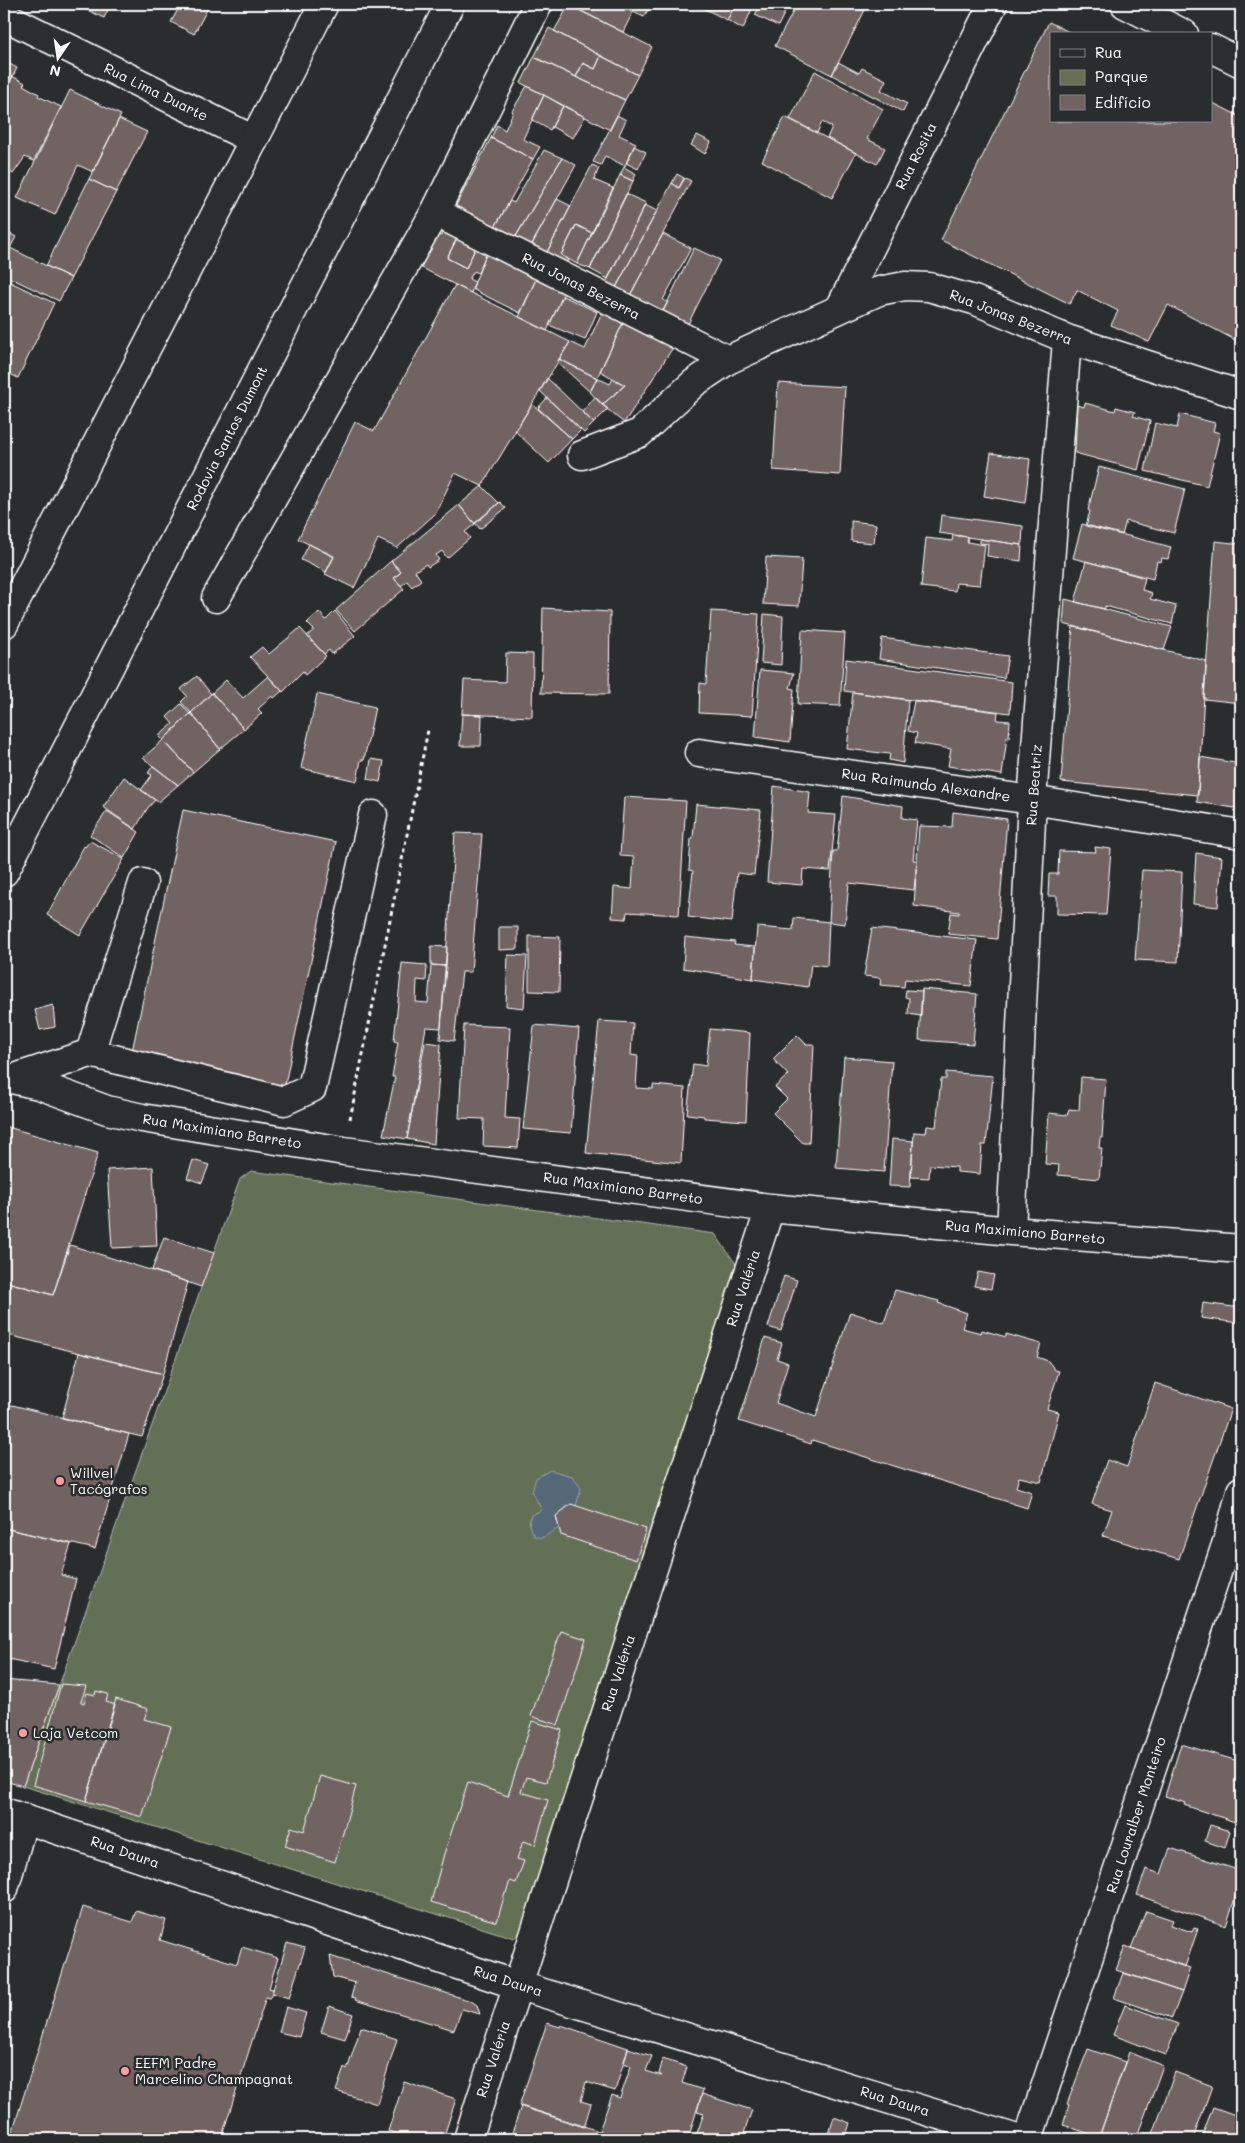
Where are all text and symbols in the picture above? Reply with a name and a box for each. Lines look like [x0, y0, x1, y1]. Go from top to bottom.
north arrow [32, 32, 82, 82]
legend [1050, 32, 1212, 122]
text: Rua [1095, 42, 1122, 62]
street label: Rua Lima Duarte [101, 58, 211, 125]
text: N [48, 61, 62, 82]
text: Parque [1095, 66, 1148, 86]
text: Edifício [1095, 92, 1151, 112]
street label: Rua Rosita [890, 119, 941, 193]
street label: Rua Jonas Bezerra [519, 248, 644, 324]
street label: Rua Jonas Bezerra [947, 284, 1075, 349]
street label: Rodovia Santos Dumont [182, 362, 271, 513]
street label: Rua Beatriz [1021, 744, 1046, 826]
street label: Rua Raimundo Alexandre [841, 763, 1012, 806]
street label: Rua Maximiano Barreto [141, 1109, 303, 1152]
street label: Rua Maximiano Barreto [542, 1167, 704, 1208]
street label: Rua Maximiano Barreto [944, 1215, 1106, 1248]
street label: Rua Valéria [721, 1247, 764, 1329]
place label: Willvel Tacógrafos [70, 1463, 147, 1498]
marker: Willvel Tacógrafos [54, 1475, 66, 1487]
street label: Rua Valéria [596, 1632, 639, 1714]
place label: Loja Vetcom [33, 1723, 118, 1742]
marker: Loja Vetcom [17, 1727, 29, 1739]
street label: Rua Louralber Monteiro [1101, 1734, 1170, 1895]
street label: Rua Daura [88, 1831, 162, 1872]
street label: Rua Daura [471, 1960, 545, 2001]
street label: Rua Valéria [471, 2018, 514, 2100]
place label: EEFM Padre Marcelino Champagnat [135, 2053, 293, 2088]
marker: EEFM Padre Marcelino Champagnat [119, 2065, 131, 2077]
street label: Rua Daura [858, 2081, 932, 2120]

